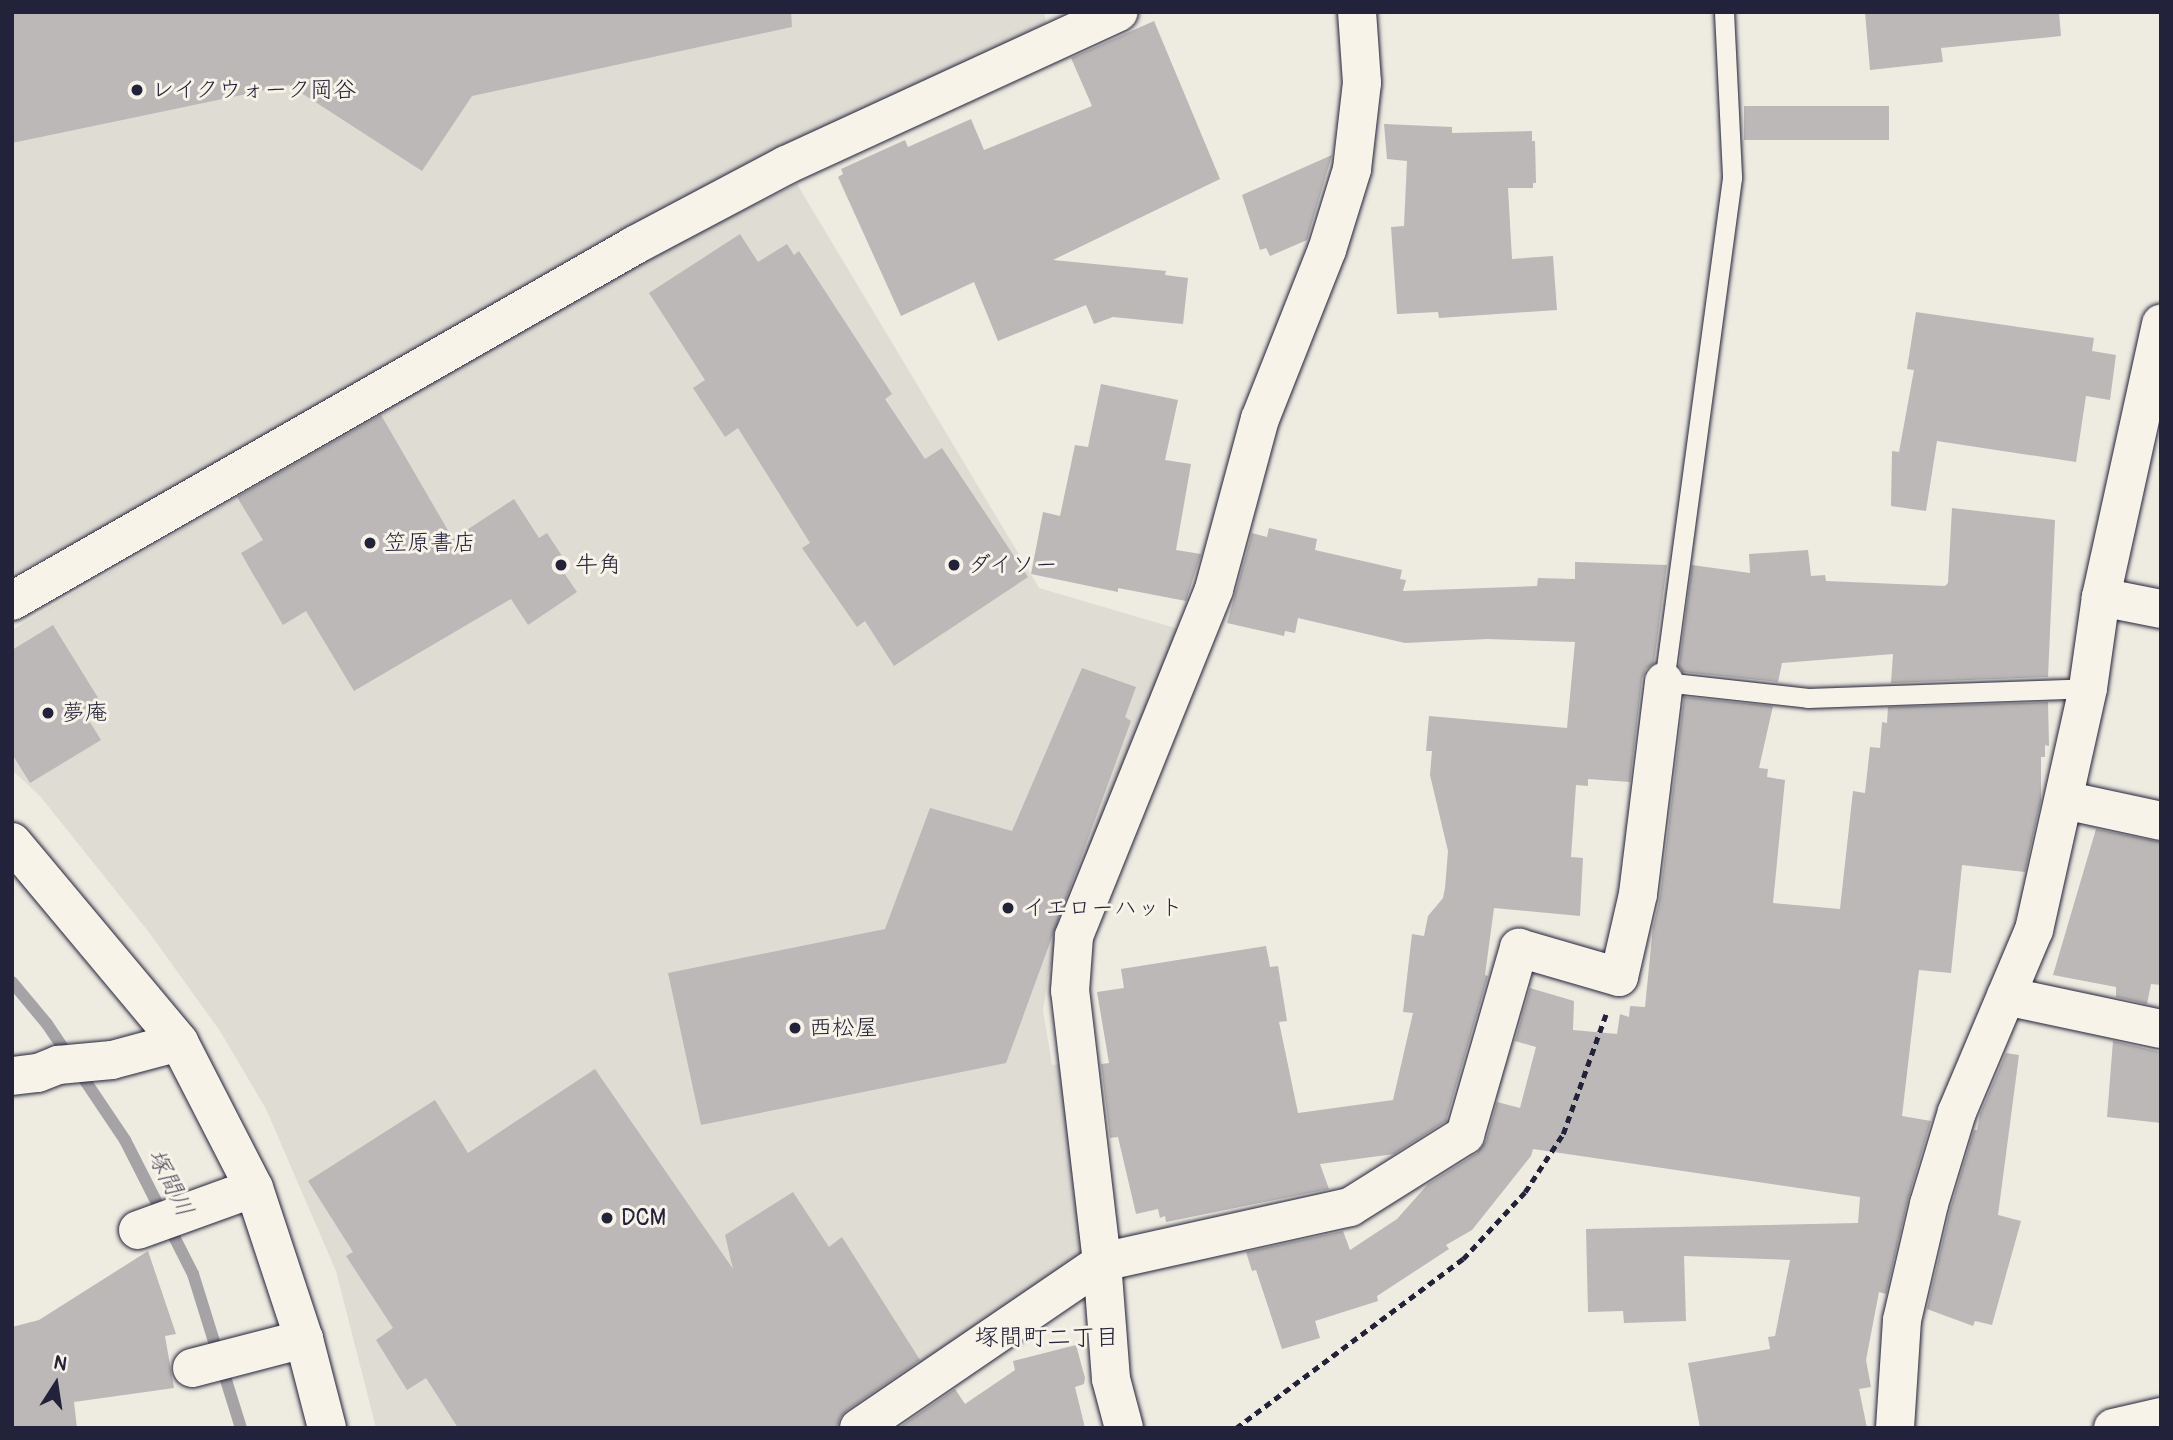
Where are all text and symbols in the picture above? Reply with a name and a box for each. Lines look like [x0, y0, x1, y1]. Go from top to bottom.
place label: レイクウォーク岡谷 [151, 76, 358, 104]
marker: レイクウォーク岡谷 [129, 82, 145, 98]
place label: 笠原書店 [384, 529, 476, 557]
marker: 笠原書店 [362, 535, 378, 551]
place label: 牛角 [575, 551, 621, 579]
place label: ダイソー [968, 551, 1060, 579]
marker: 牛角 [553, 557, 569, 573]
marker: ダイソー [946, 557, 962, 573]
place label: 夢庵 [62, 699, 108, 727]
marker: 夢庵 [40, 705, 56, 721]
place label: イエローハット [1022, 894, 1183, 922]
marker: イエローハット [1000, 900, 1016, 916]
place label: 西松屋 [809, 1014, 878, 1042]
marker: 西松屋 [787, 1020, 803, 1036]
water label: 塚間川 [141, 1144, 199, 1222]
place label: DCM [621, 1204, 666, 1232]
marker: DCM [599, 1210, 615, 1226]
district label: 塚間町二丁目 [975, 1324, 1119, 1352]
north arrow [21, 1349, 91, 1419]
text: N [52, 1350, 69, 1377]

